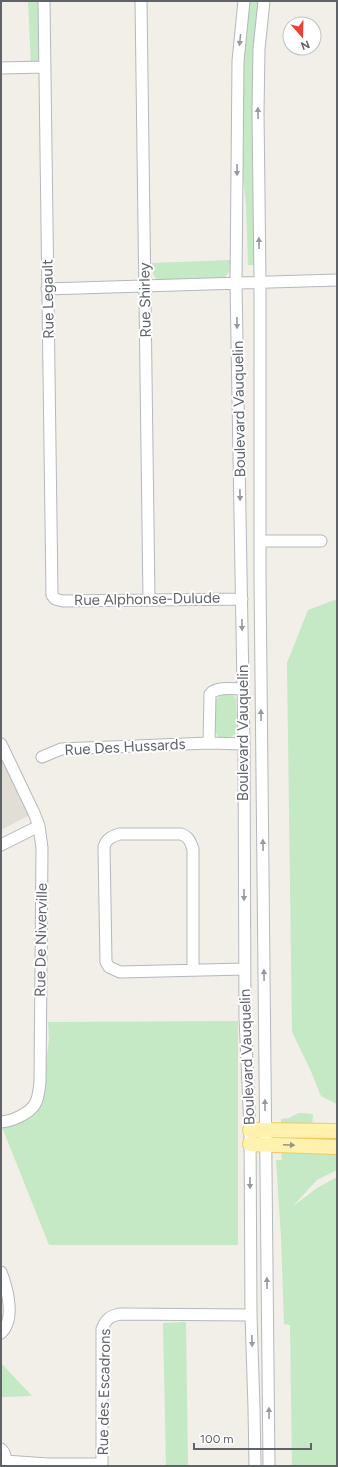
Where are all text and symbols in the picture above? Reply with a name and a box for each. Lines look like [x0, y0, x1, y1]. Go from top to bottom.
north arrow [282, 16, 322, 56]
one-way arrow [236, 34, 243, 46]
text: N [299, 37, 311, 52]
one-way arrow [255, 106, 261, 119]
one-way arrow [234, 164, 240, 177]
one-way arrow [256, 237, 263, 249]
street label: Rue Legault [38, 259, 58, 339]
street label: Rue Shirley [135, 262, 155, 338]
one-way arrow [234, 317, 240, 330]
street label: Boulevard Vauquelin [229, 341, 249, 477]
one-way arrow [237, 489, 244, 501]
street label: Rue Alphonse-Dulude [74, 589, 220, 609]
one-way arrow [239, 619, 245, 632]
street label: Boulevard Vauquelin [234, 665, 252, 801]
one-way arrow [258, 709, 265, 721]
street label: Rue Des Hussards [64, 735, 186, 759]
one-way arrow [260, 838, 266, 851]
street label: Rue De Niverville [31, 883, 51, 997]
one-way arrow [241, 889, 247, 902]
one-way arrow [261, 968, 267, 981]
street label: Boulevard Vauquelin [236, 988, 258, 1126]
one-way arrow [262, 1098, 268, 1111]
one-way arrow [283, 1142, 296, 1148]
one-way arrow [247, 1177, 253, 1190]
one-way arrow [264, 1276, 270, 1289]
street label: Rue des Escadrons [94, 1328, 114, 1456]
one-way arrow [248, 1335, 255, 1347]
one-way arrow [265, 1407, 272, 1419]
scale bar [194, 1425, 311, 1451]
text: 100 m [200, 1432, 234, 1446]

